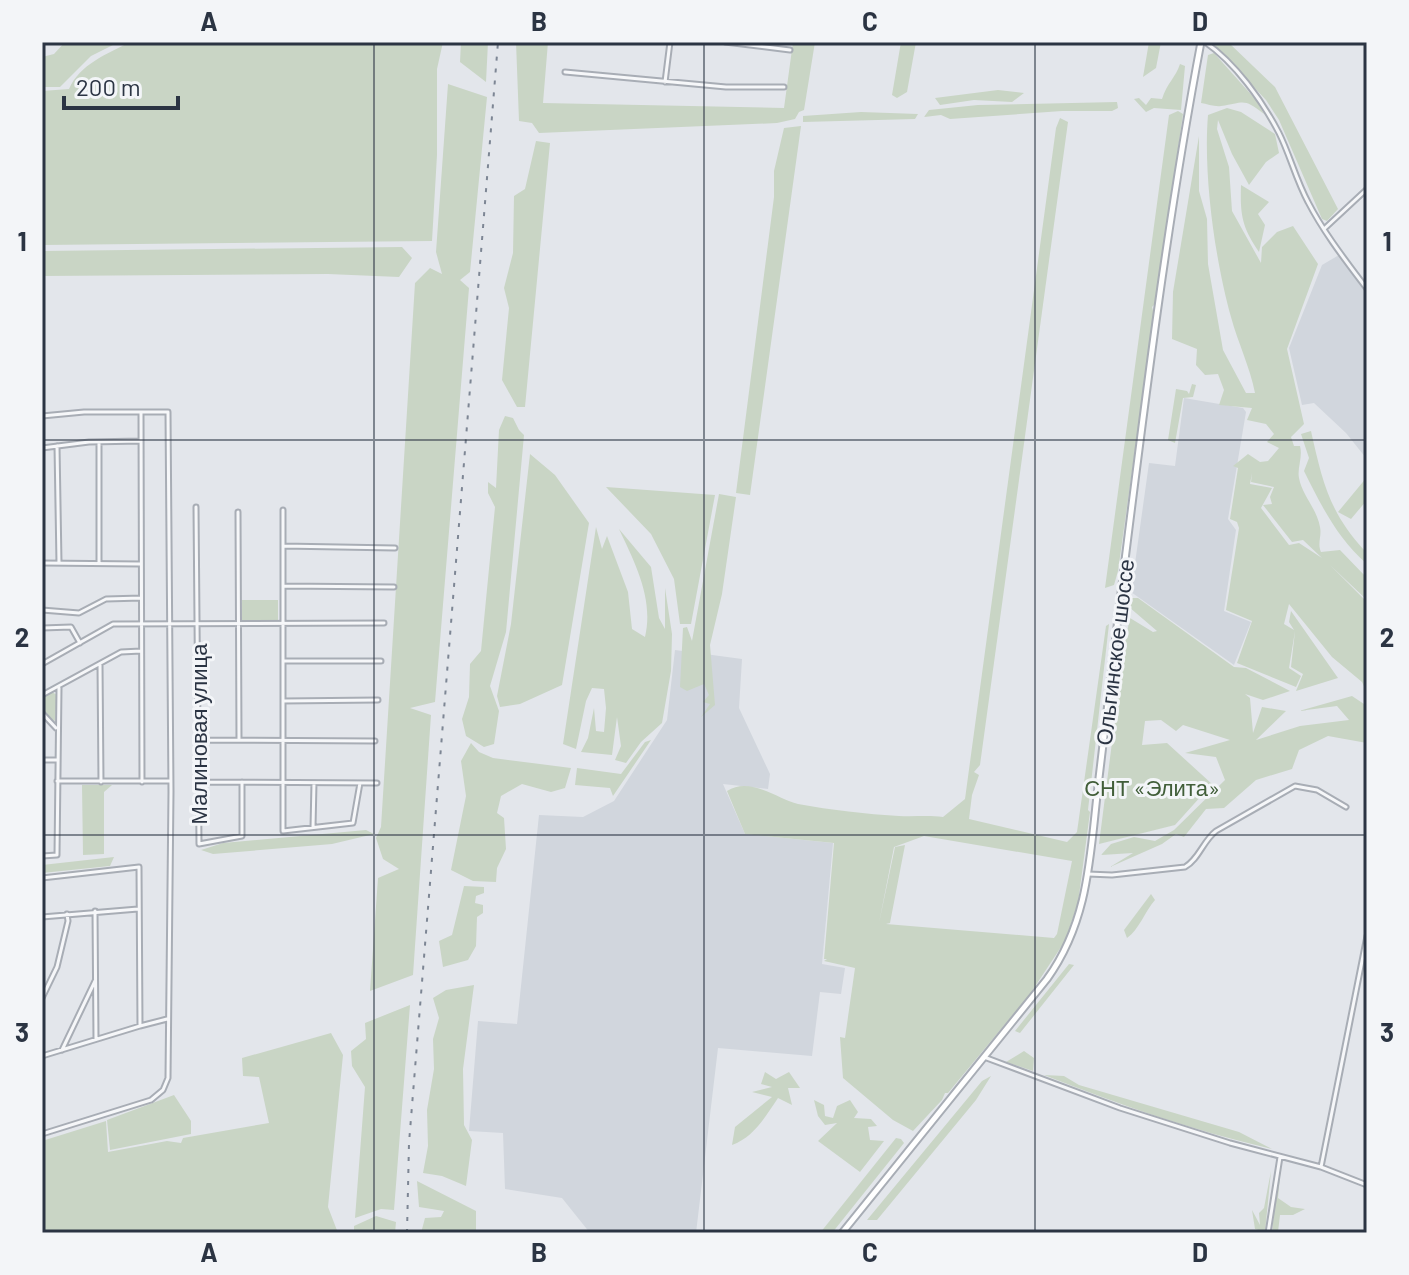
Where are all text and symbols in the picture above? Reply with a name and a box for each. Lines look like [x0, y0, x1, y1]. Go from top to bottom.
text: A [200, 5, 218, 36]
text: B [531, 5, 547, 36]
text: C [862, 5, 878, 36]
text: D [1192, 5, 1208, 36]
scale bar [64, 60, 178, 110]
text: 200 m [76, 72, 141, 101]
text: 1 [17, 225, 27, 256]
text: 1 [1382, 225, 1392, 256]
street label: Ольгинское шоссе [1090, 557, 1138, 747]
text: 2 [15, 621, 29, 652]
text: 2 [1380, 621, 1394, 652]
street label: Малиновая улица [185, 643, 212, 824]
park label: СНТ «Элита» [1084, 774, 1220, 800]
text: 3 [15, 1016, 29, 1047]
text: 3 [1380, 1016, 1394, 1047]
text: A [200, 1236, 218, 1267]
text: B [531, 1236, 547, 1267]
text: C [862, 1236, 878, 1267]
text: D [1192, 1236, 1208, 1267]

